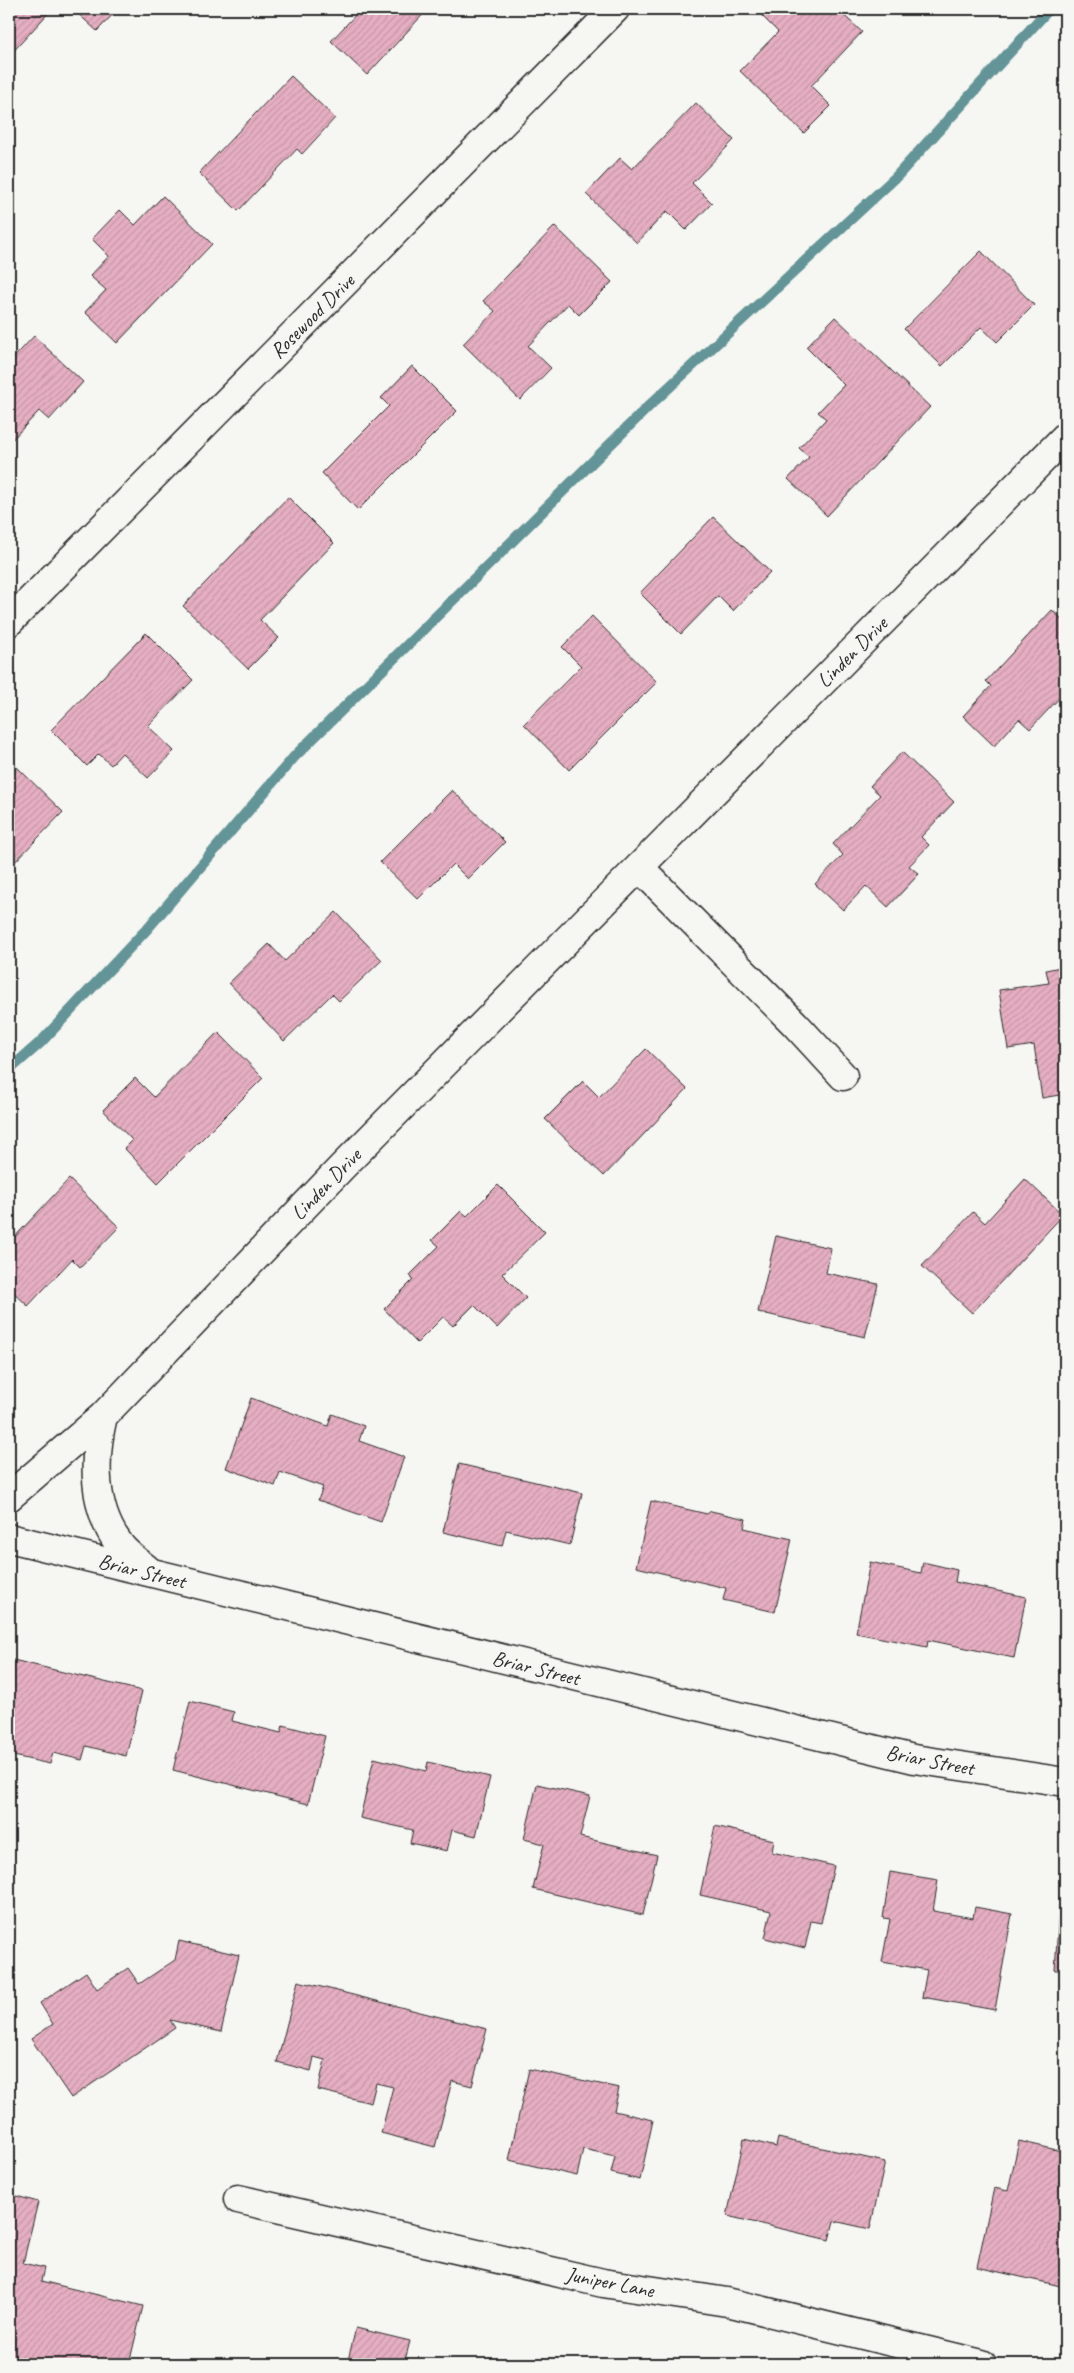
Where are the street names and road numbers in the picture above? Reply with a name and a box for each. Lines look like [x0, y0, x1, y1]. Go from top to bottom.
street label: Rosewood Drive [264, 267, 361, 364]
street label: Linden Drive [811, 610, 894, 693]
street label: Linden Drive [285, 1141, 368, 1225]
street label: Briar Street [96, 1548, 190, 1595]
street label: Briar Street [490, 1645, 584, 1692]
street label: Briar Street [884, 1739, 978, 1782]
street label: Juniper Lane [563, 2261, 657, 2303]

